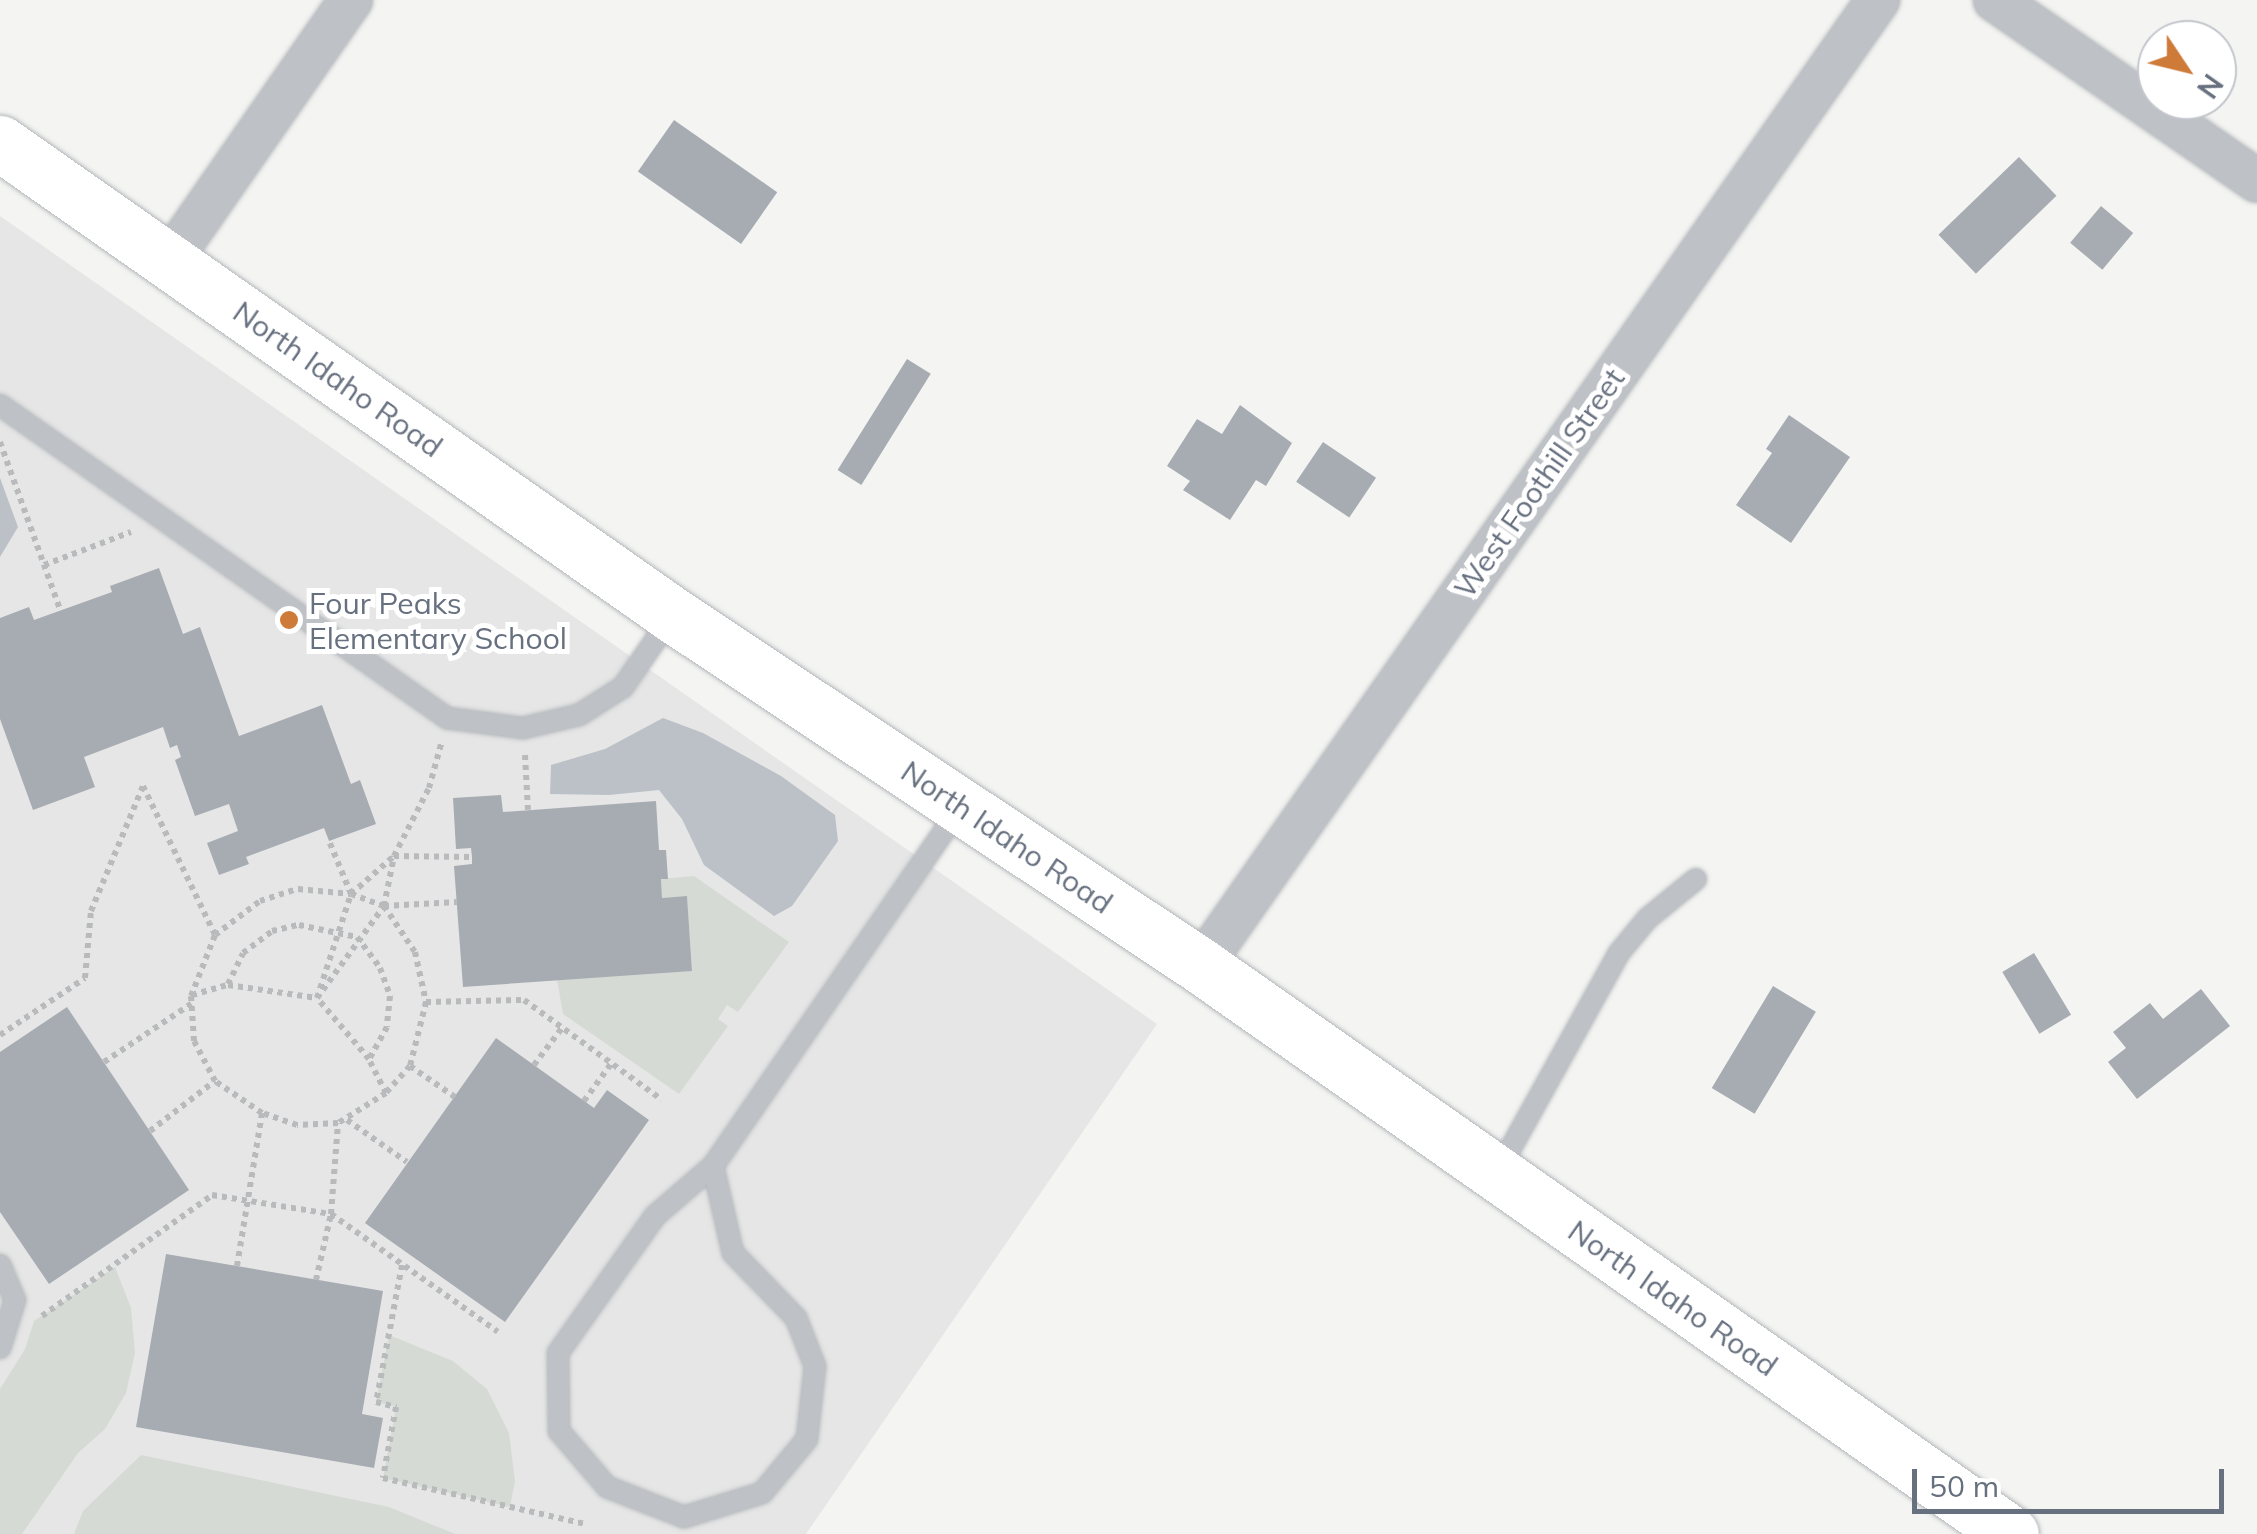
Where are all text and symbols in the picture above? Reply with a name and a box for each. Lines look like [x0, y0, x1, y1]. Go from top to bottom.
north arrow [2137, 20, 2237, 120]
text: N [2190, 68, 2231, 105]
street label: North Idaho Road [227, 293, 449, 465]
street label: West Foothill Street [1446, 361, 1632, 605]
place label: Four Peaks Elementary School [309, 585, 567, 656]
marker: Four Peaks Elementary School [278, 609, 300, 631]
street label: North Idaho Road [895, 753, 1119, 921]
street label: North Idaho Road [1562, 1212, 1784, 1384]
scale bar [1917, 1449, 2230, 1511]
text: 50 m [1929, 1467, 1999, 1505]

